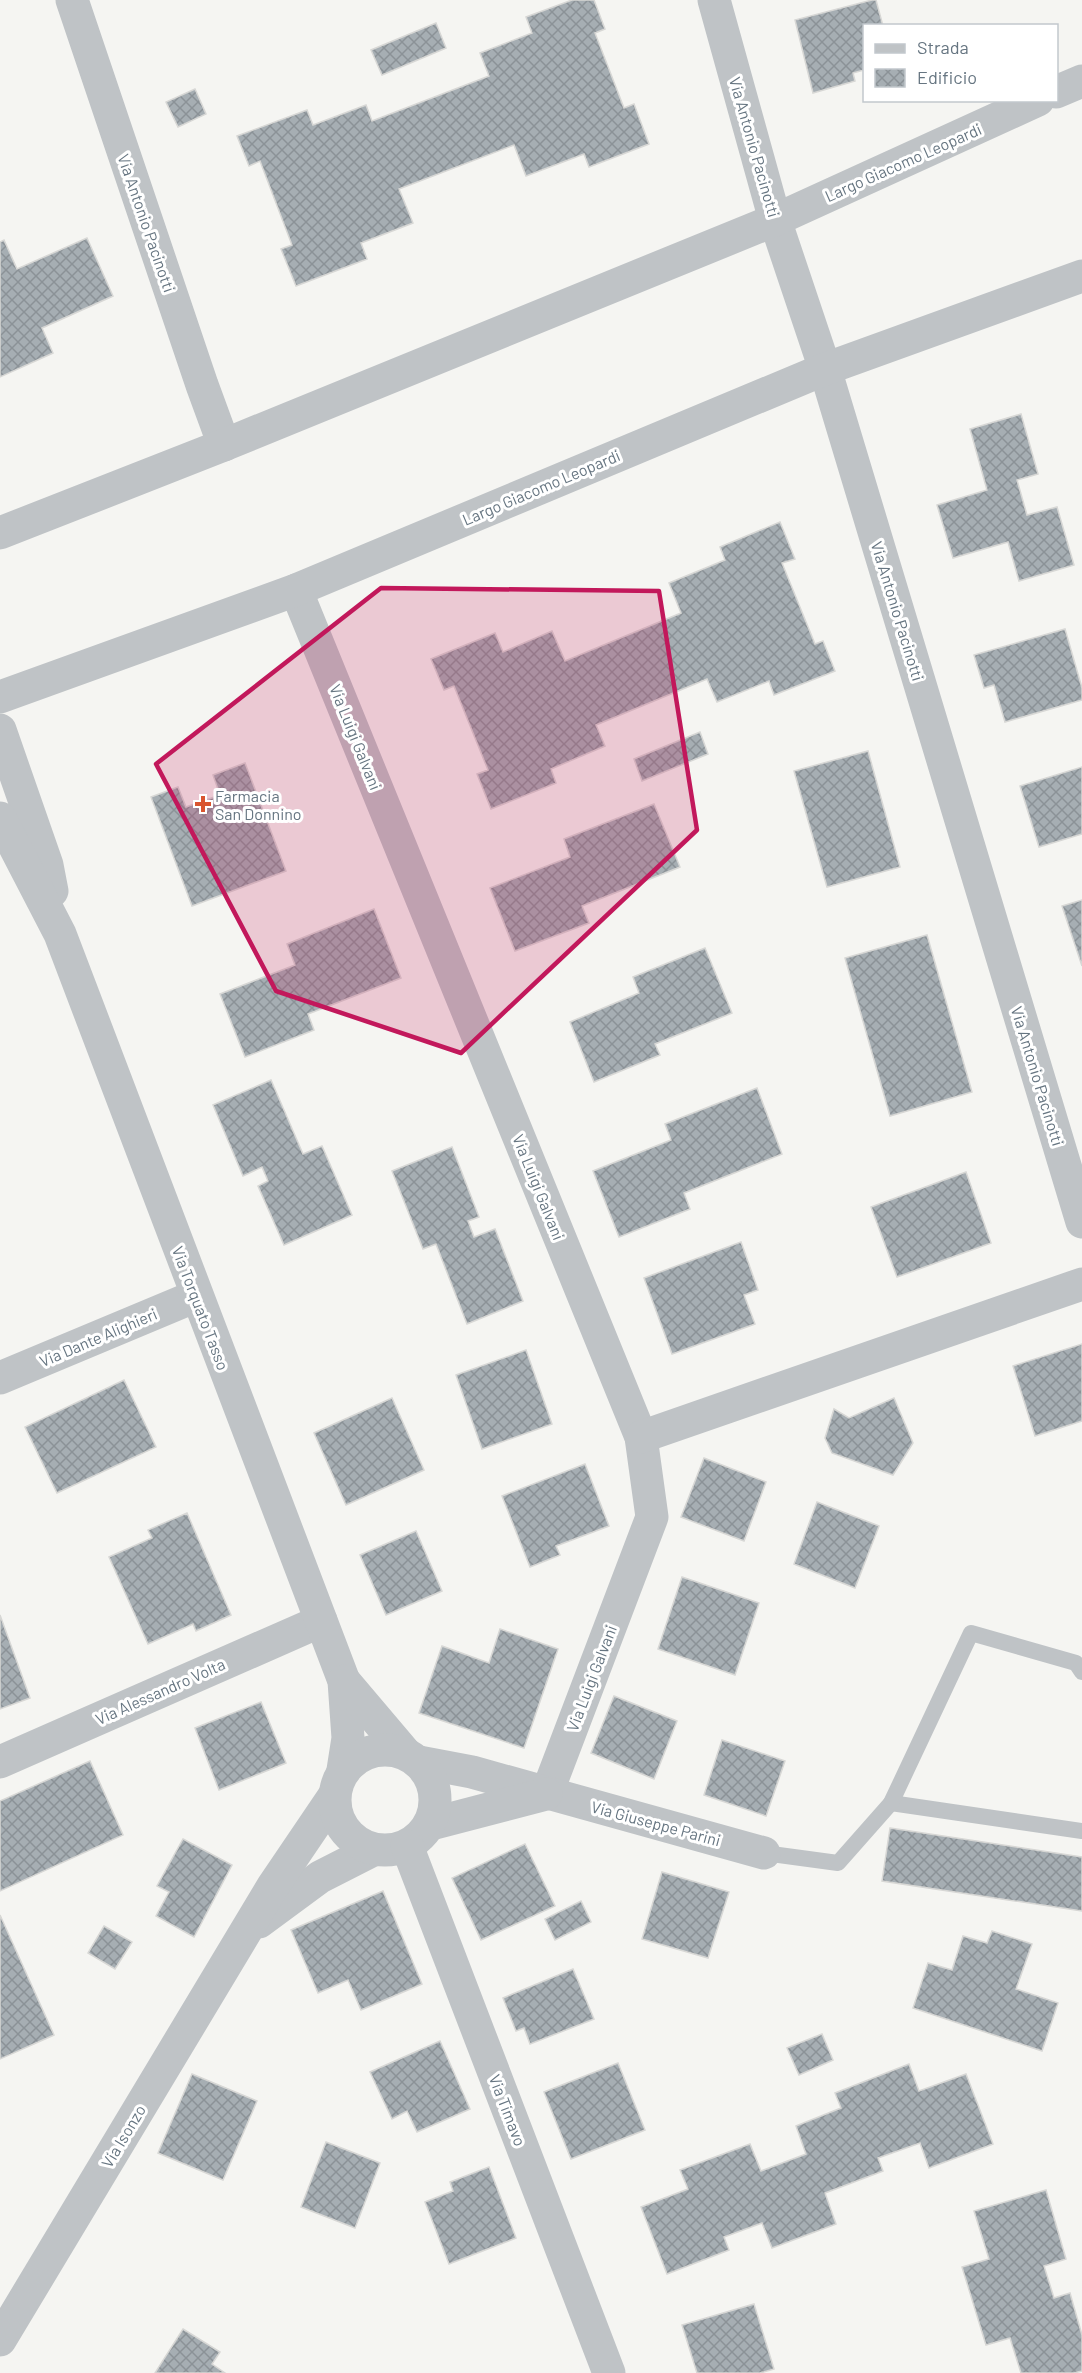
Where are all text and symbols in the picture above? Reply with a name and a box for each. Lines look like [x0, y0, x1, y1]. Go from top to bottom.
legend [863, 24, 1058, 102]
text: Strada [917, 36, 969, 58]
text: Edificio [917, 66, 977, 88]
street label: Via Antonio Pacinotti [726, 75, 784, 219]
street label: Largo Giacomo Leopardi [822, 119, 984, 205]
street label: Via Antonio Pacinotti [114, 151, 180, 295]
street label: Largo Giacomo Leopardi [459, 445, 623, 529]
street label: Via Antonio Pacinotti [868, 539, 928, 683]
street label: Via Luigi Galvani [326, 681, 386, 793]
place label: Farmacia San Donnino [215, 786, 301, 823]
marker: Farmacia San Donnino [196, 797, 210, 811]
street label: Via Antonio Pacinotti [1008, 1004, 1068, 1148]
street label: Via Luigi Galvani [509, 1131, 569, 1243]
street label: Via Torquato Tasso [169, 1243, 233, 1373]
street label: Via Dante Alighieri [36, 1304, 160, 1370]
street label: Via Luigi Galvani [562, 1622, 620, 1734]
street label: Via Alessandro Volta [92, 1654, 228, 1728]
street label: Via Giuseppe Parini [589, 1797, 723, 1849]
street label: Via Timavo [486, 2071, 530, 2149]
street label: Via Isonzo [97, 2101, 149, 2171]

